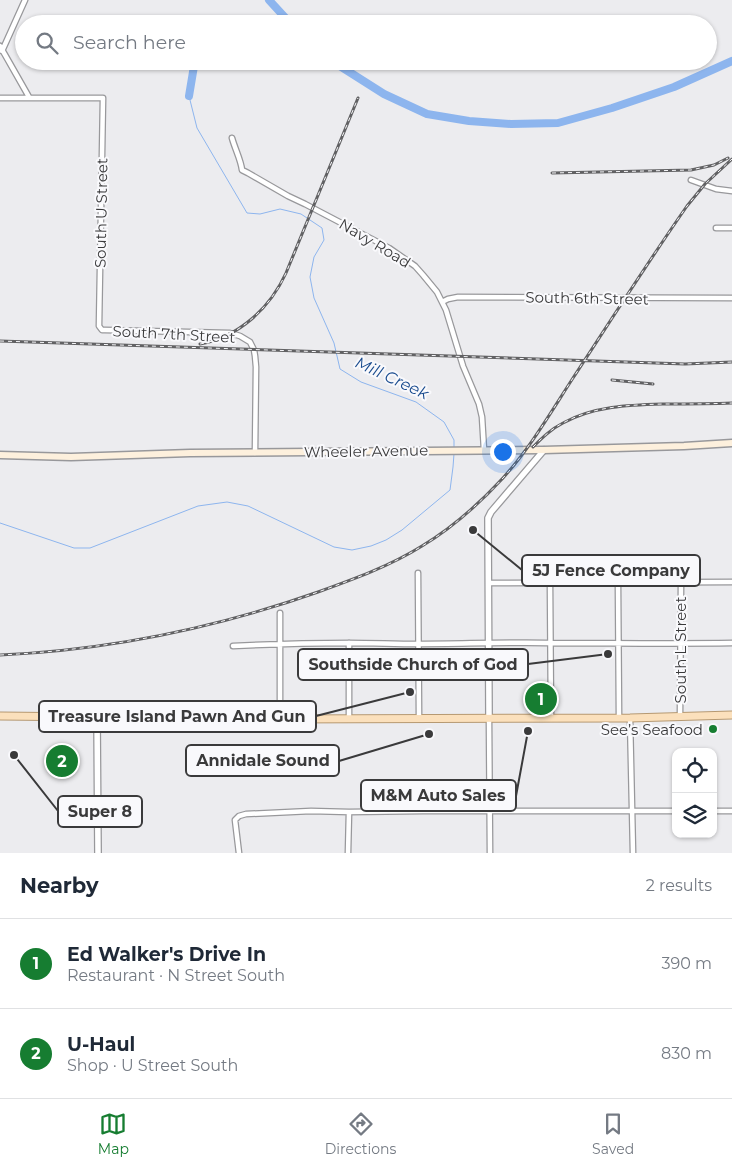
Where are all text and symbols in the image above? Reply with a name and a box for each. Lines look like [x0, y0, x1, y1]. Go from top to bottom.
search box [15, 15, 717, 70]
icon: search [33, 29, 61, 57]
text: Search here [73, 31, 186, 54]
street label: South U Street [91, 158, 111, 268]
street label: Navy Road [336, 214, 414, 272]
street label: South 6th Street [525, 287, 649, 309]
street label: South 7th Street [112, 321, 236, 347]
water label: Mill Creek [352, 353, 433, 404]
your location [490, 439, 516, 465]
street label: Wheeler Avenue [304, 440, 428, 462]
callout: 5J Fence Company [522, 555, 700, 586]
text: 5J Fence Company [532, 561, 690, 580]
street label: South L Street [671, 597, 690, 704]
callout: Southside Church of God [298, 649, 528, 680]
text: Southside Church of God [308, 655, 518, 674]
pin: 1 [525, 680, 557, 718]
callout: Treasure Island Pawn And Gun [39, 701, 316, 732]
text: Treasure Island Pawn And Gun [48, 707, 306, 726]
place label: See’s Seafood [601, 720, 703, 739]
marker: See’s Seafood [707, 723, 719, 735]
pin: 2 [46, 742, 78, 780]
callout: Annidale Sound [186, 745, 339, 776]
map controls [672, 748, 717, 838]
button: locate [672, 748, 717, 793]
text: Annidale Sound [195, 751, 330, 770]
callout: M&M Auto Sales [361, 780, 516, 811]
text: M&M Auto Sales [370, 786, 506, 805]
button: layers [672, 793, 717, 838]
callout: Super 8 [58, 796, 142, 827]
text: Super 8 [68, 802, 132, 821]
text: Nearby [20, 873, 99, 898]
text: 2 results [646, 876, 712, 895]
text: Ed Walker's Drive In [67, 943, 266, 966]
text: 1 [33, 954, 39, 973]
text: 390 m [661, 954, 712, 973]
text: Restaurant · N Street South [67, 966, 285, 985]
text: U-Haul [67, 1033, 135, 1056]
text: 2 [31, 1044, 41, 1063]
text: 830 m [661, 1044, 712, 1063]
text: Shop · U Street South [67, 1056, 238, 1075]
tab: Map [98, 1110, 129, 1158]
tab: Directions [325, 1110, 396, 1158]
tab: Saved [592, 1110, 634, 1158]

